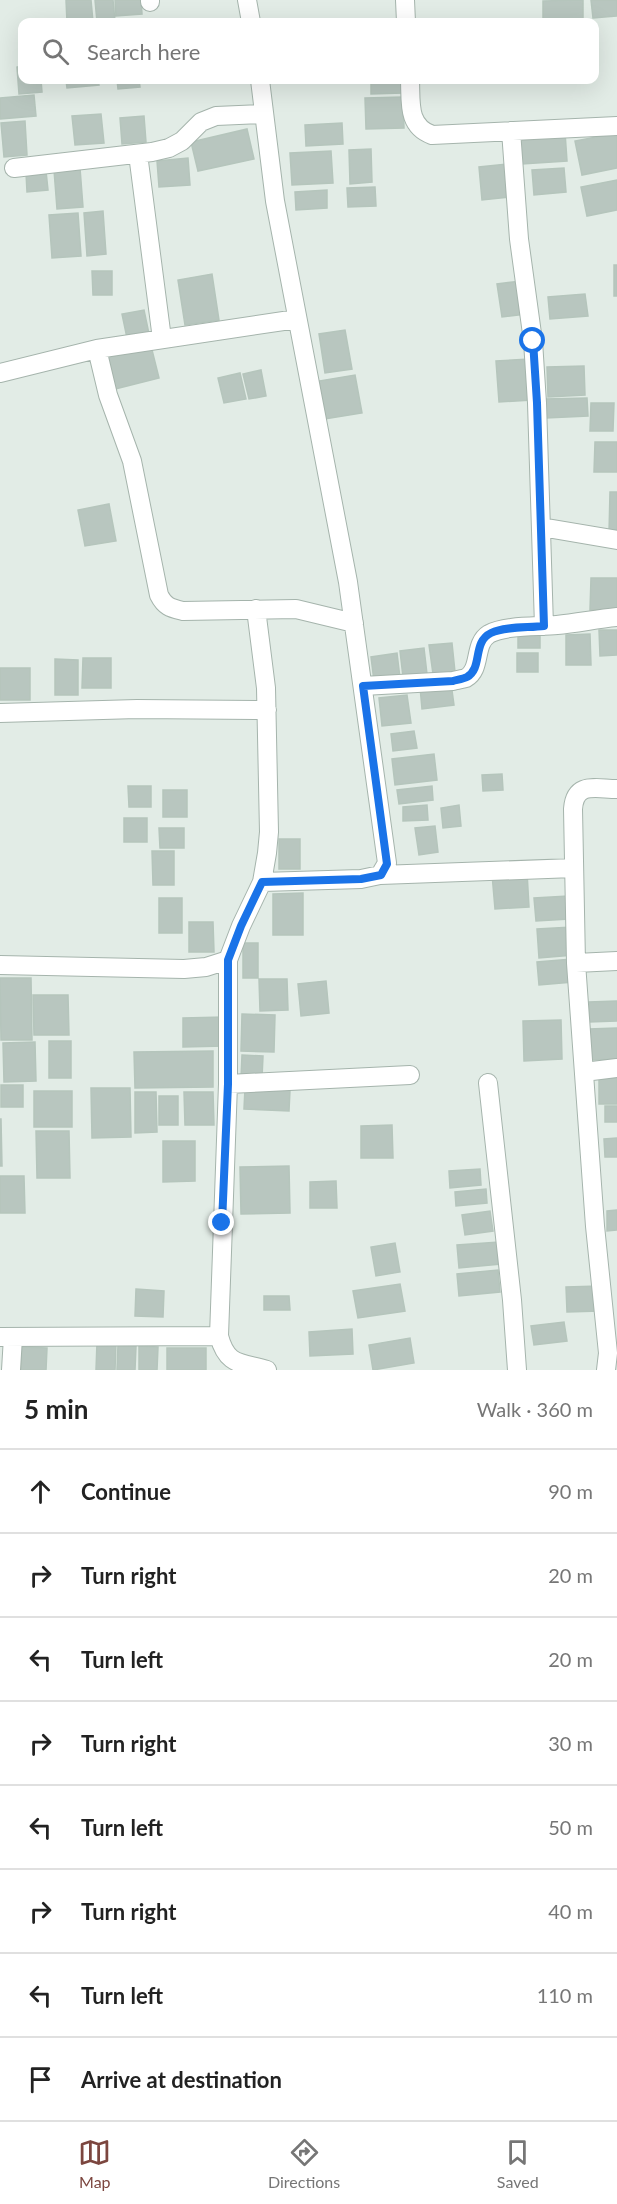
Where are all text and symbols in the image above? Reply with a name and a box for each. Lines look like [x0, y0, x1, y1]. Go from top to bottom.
search box [18, 18, 599, 84]
icon: search [39, 35, 72, 68]
text: Search here [87, 38, 200, 65]
route start [519, 327, 545, 353]
route end [208, 1209, 234, 1235]
text: 5 min [24, 1393, 88, 1425]
text: Walk · 360 m [477, 1397, 593, 1421]
icon: ahead [24, 1475, 57, 1508]
text: Continue [81, 1478, 171, 1505]
text: 90 m [548, 1479, 593, 1503]
icon: right [24, 1559, 57, 1592]
text: Turn right [81, 1562, 176, 1589]
text: 20 m [548, 1563, 593, 1587]
icon: left [24, 1643, 57, 1676]
text: Turn left [81, 1646, 163, 1673]
text: 20 m [548, 1647, 593, 1671]
icon: right [24, 1727, 57, 1760]
text: Turn right [81, 1730, 176, 1757]
text: 30 m [548, 1731, 593, 1755]
icon: left [24, 1811, 57, 1844]
text: Turn left [81, 1814, 163, 1841]
text: 50 m [548, 1815, 593, 1839]
icon: right [24, 1895, 57, 1928]
text: Turn right [81, 1898, 176, 1925]
text: 40 m [548, 1899, 593, 1923]
icon: left [24, 1979, 57, 2012]
text: Turn left [81, 1982, 163, 2009]
text: 110 m [537, 1983, 593, 2007]
icon: arrive [24, 2063, 57, 2096]
text: Arrive at destination [81, 2066, 282, 2093]
tab: Map [78, 2136, 111, 2191]
tab: Directions [268, 2136, 340, 2191]
tab: Saved [497, 2136, 539, 2191]

